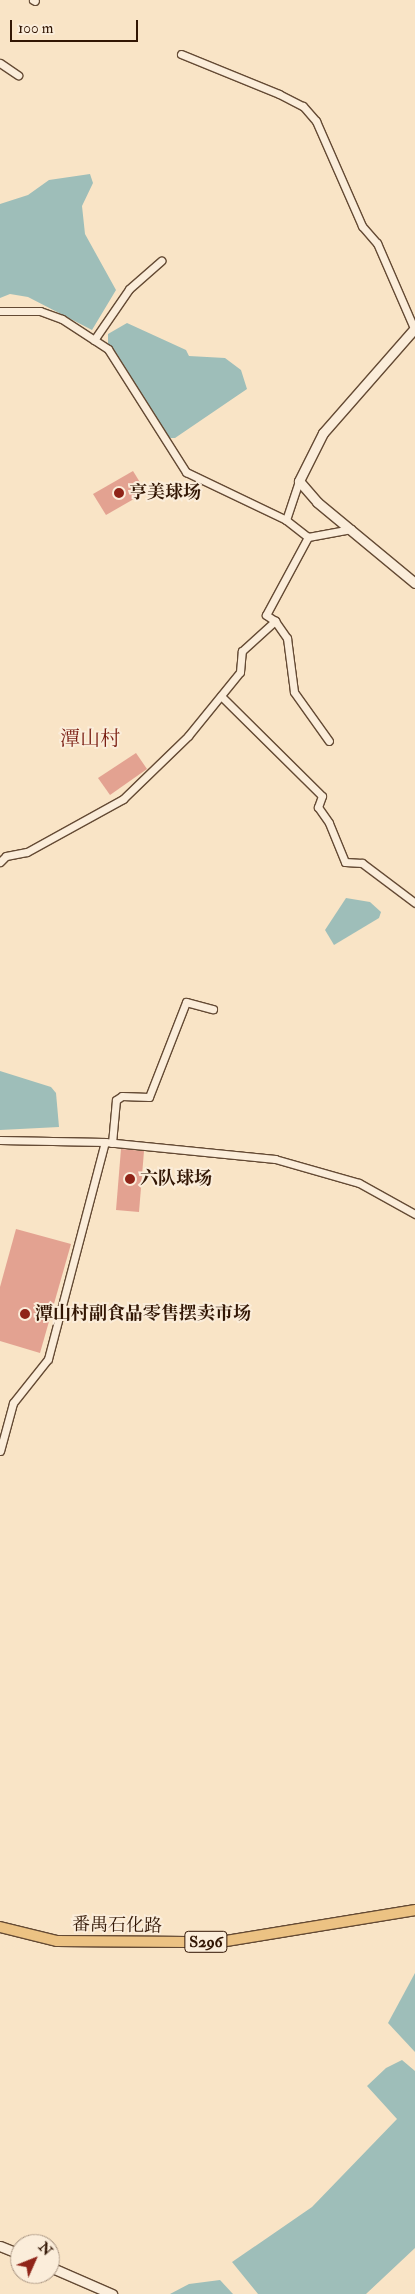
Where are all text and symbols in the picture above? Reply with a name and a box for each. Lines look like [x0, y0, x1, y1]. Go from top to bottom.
scale bar [12, 10, 140, 42]
text: 100 m [18, 19, 53, 38]
place label: 亨美球场 [129, 482, 201, 504]
marker: 亨美球场 [113, 487, 125, 499]
district label: 潭山村 [60, 726, 120, 750]
place label: 六队球场 [140, 1168, 212, 1190]
marker: 六队球场 [124, 1173, 136, 1185]
place label: 潭山村副食品零售摆卖市场 [35, 1303, 251, 1325]
marker: 潭山村副食品零售摆卖市场 [19, 1308, 31, 1320]
street label: 番禺石化路 [72, 1914, 162, 1938]
road number: S296 [184, 1928, 228, 1955]
north arrow [10, 2234, 60, 2284]
text: N [35, 2239, 56, 2259]

